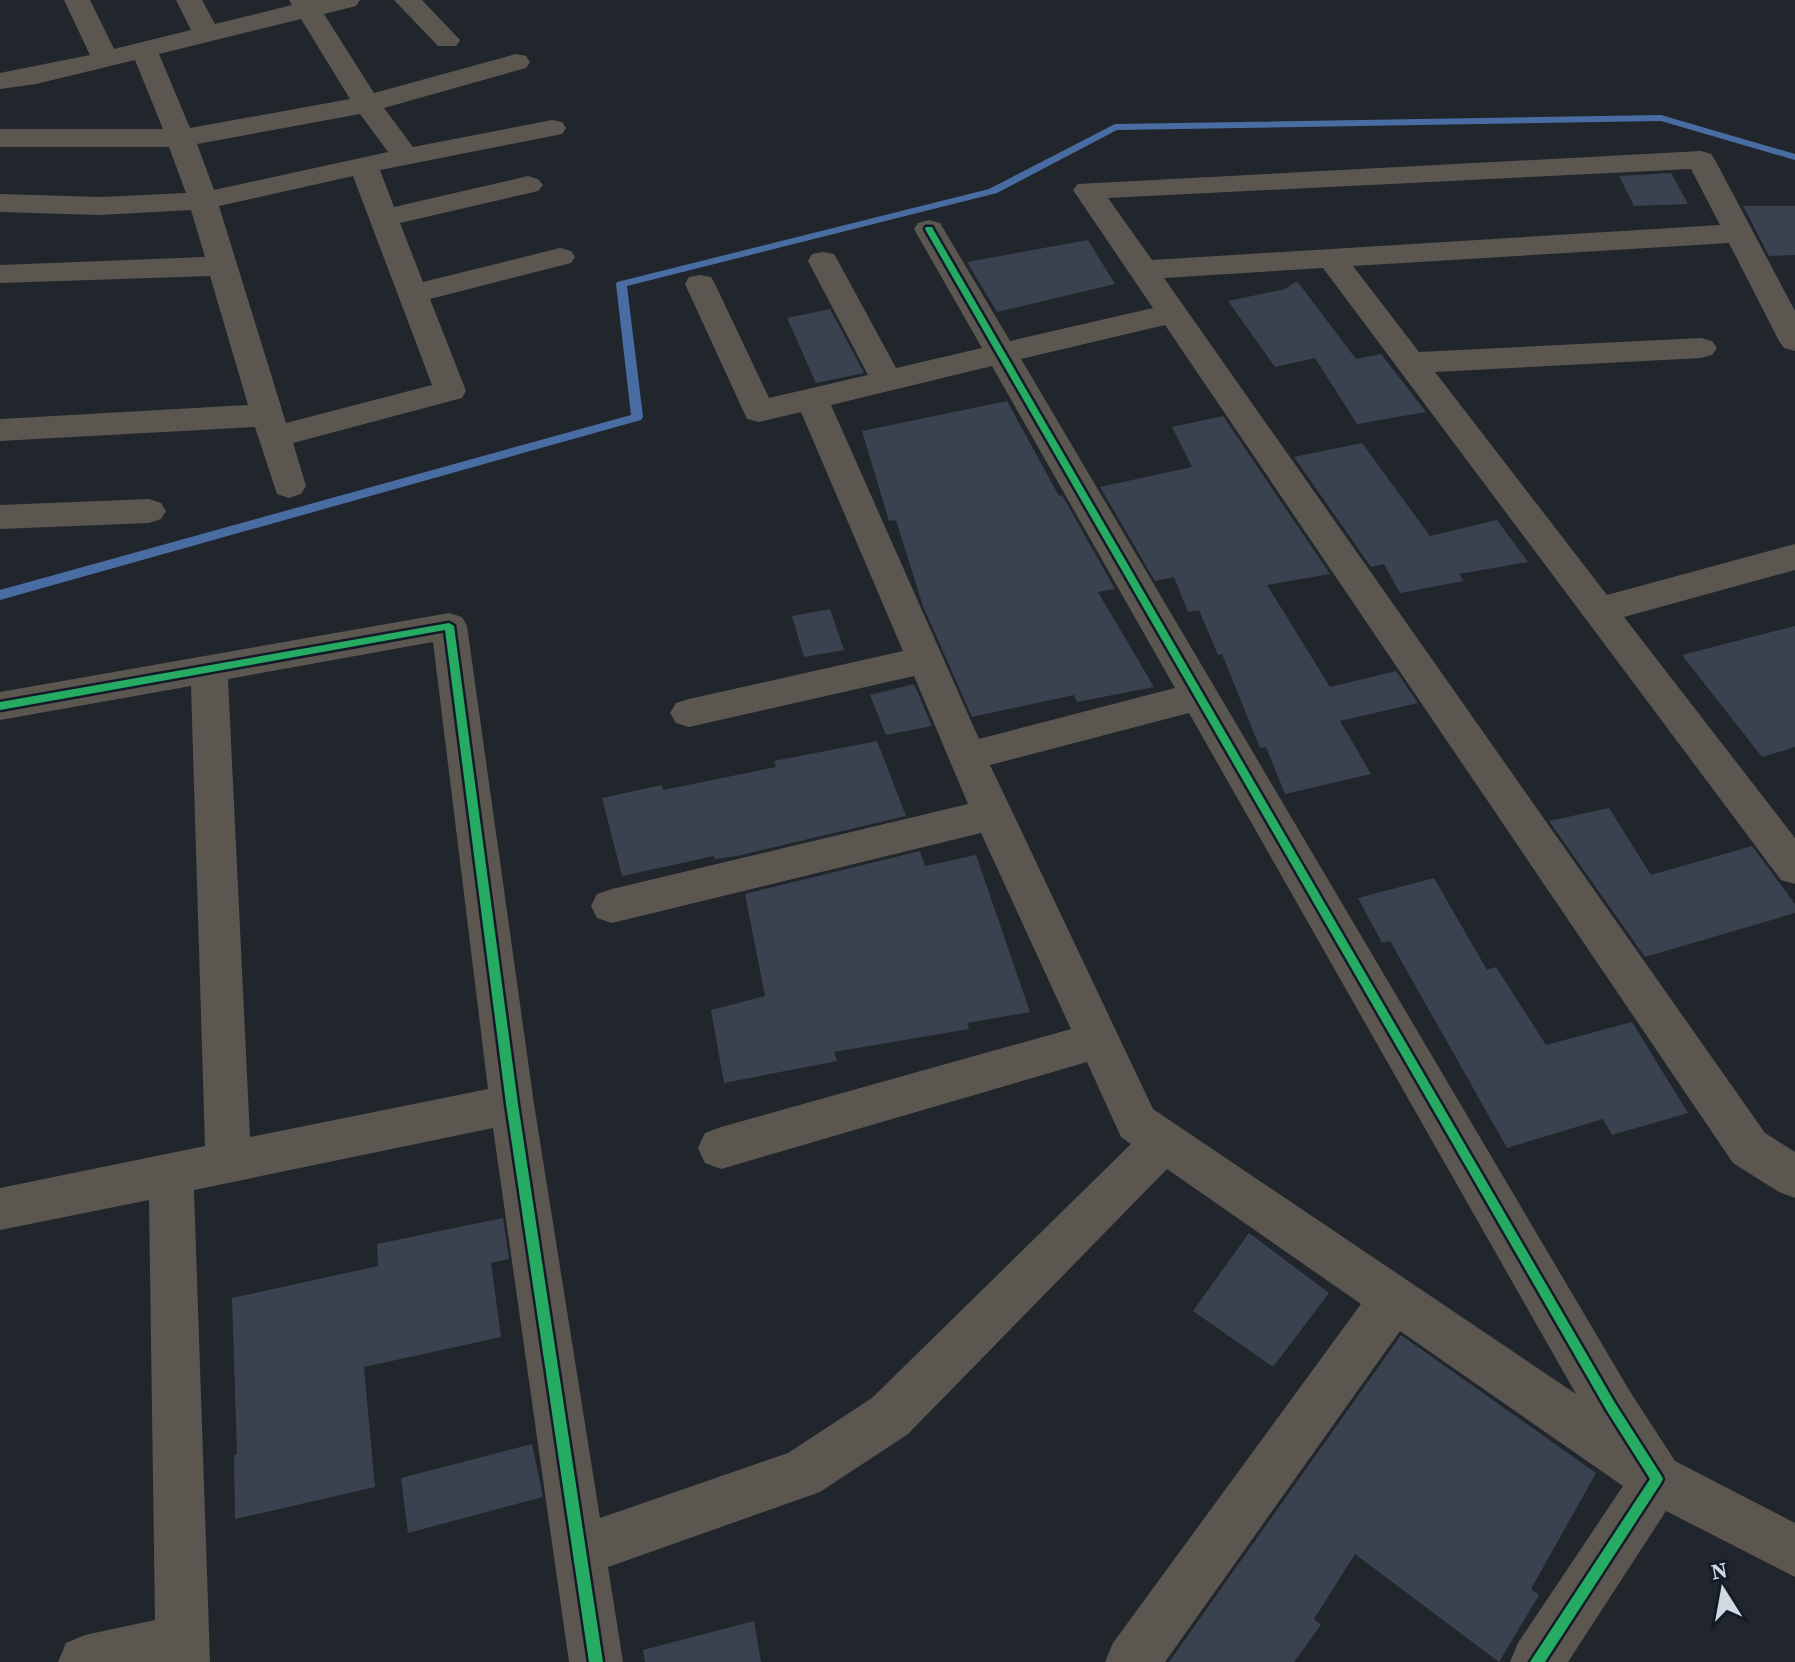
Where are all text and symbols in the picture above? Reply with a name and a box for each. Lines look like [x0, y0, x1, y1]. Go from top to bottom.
north arrow [1683, 1550, 1763, 1630]
text: N [1708, 1554, 1730, 1587]

